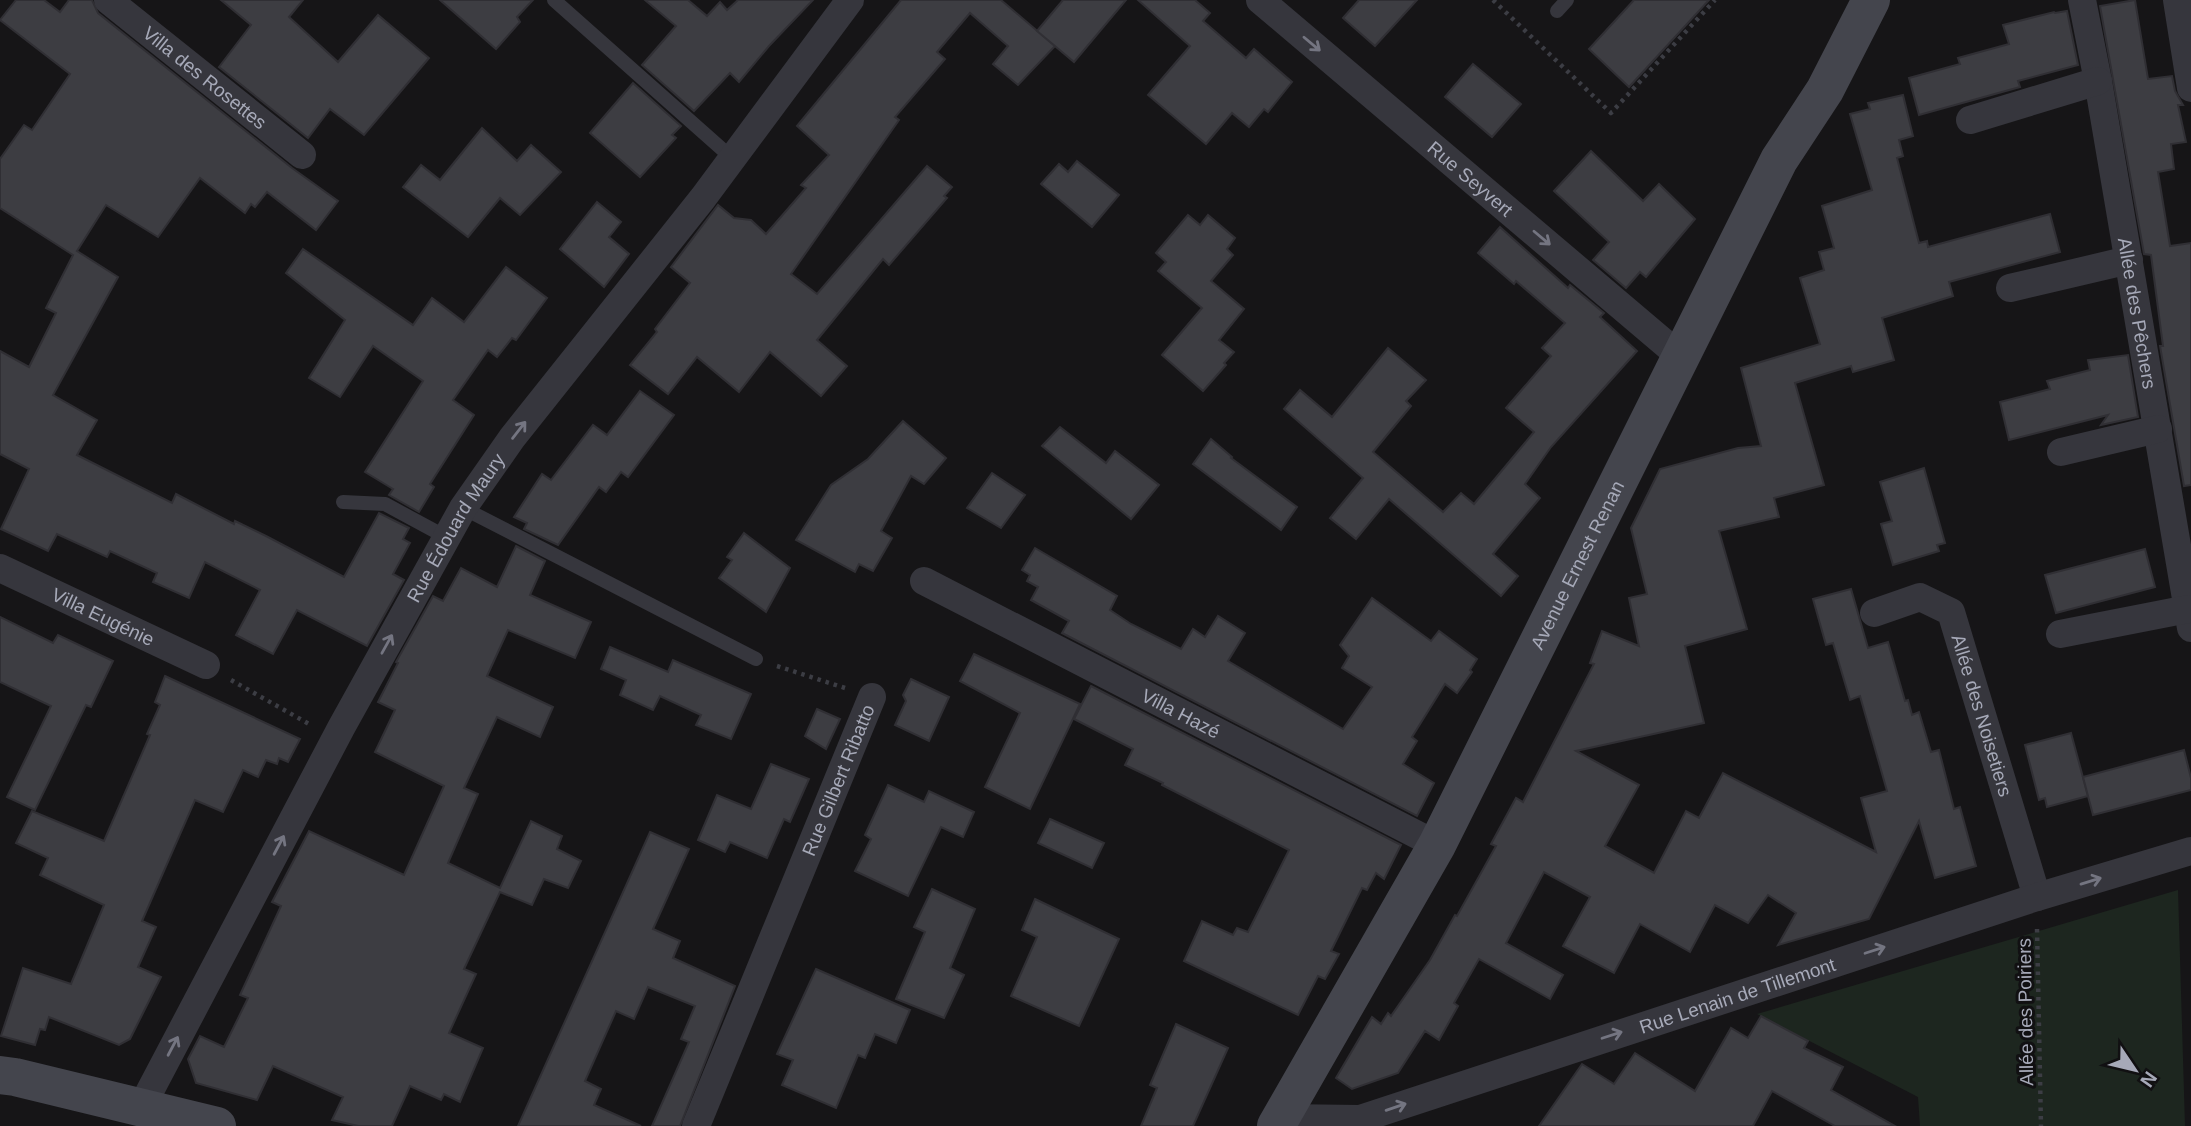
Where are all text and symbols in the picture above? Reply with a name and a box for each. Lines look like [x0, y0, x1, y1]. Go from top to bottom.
street label: Villa des Rosettes [139, 22, 270, 133]
one-way arrow [1303, 36, 1321, 52]
street label: Rue Seyvert [1423, 137, 1517, 221]
one-way arrow [1533, 230, 1551, 246]
street label: Allée des Pêchers [2114, 236, 2160, 391]
one-way arrow [511, 421, 526, 439]
street label: Rue Édouard Maury [403, 449, 509, 606]
street label: Avenue Ernest Renan [1526, 477, 1628, 653]
street label: Villa Eugénie [48, 584, 157, 650]
street label: Allée des Noisetiers [1947, 632, 2016, 799]
one-way arrow [381, 634, 394, 655]
street label: Villa Hazé [1138, 685, 1223, 743]
street label: Rue Gilbert Ribatto [798, 701, 879, 859]
one-way arrow [272, 835, 286, 855]
one-way arrow [2080, 873, 2102, 886]
street label: Allée des Poiriers [2014, 938, 2037, 1086]
one-way arrow [1863, 943, 1885, 955]
street label: Rue Lenain de Tillemont [1637, 954, 1839, 1038]
one-way arrow [1600, 1028, 1622, 1041]
north arrow [2100, 1035, 2170, 1105]
one-way arrow [167, 1036, 180, 1057]
text: N [2136, 1068, 2161, 1091]
one-way arrow [1384, 1100, 1406, 1112]

